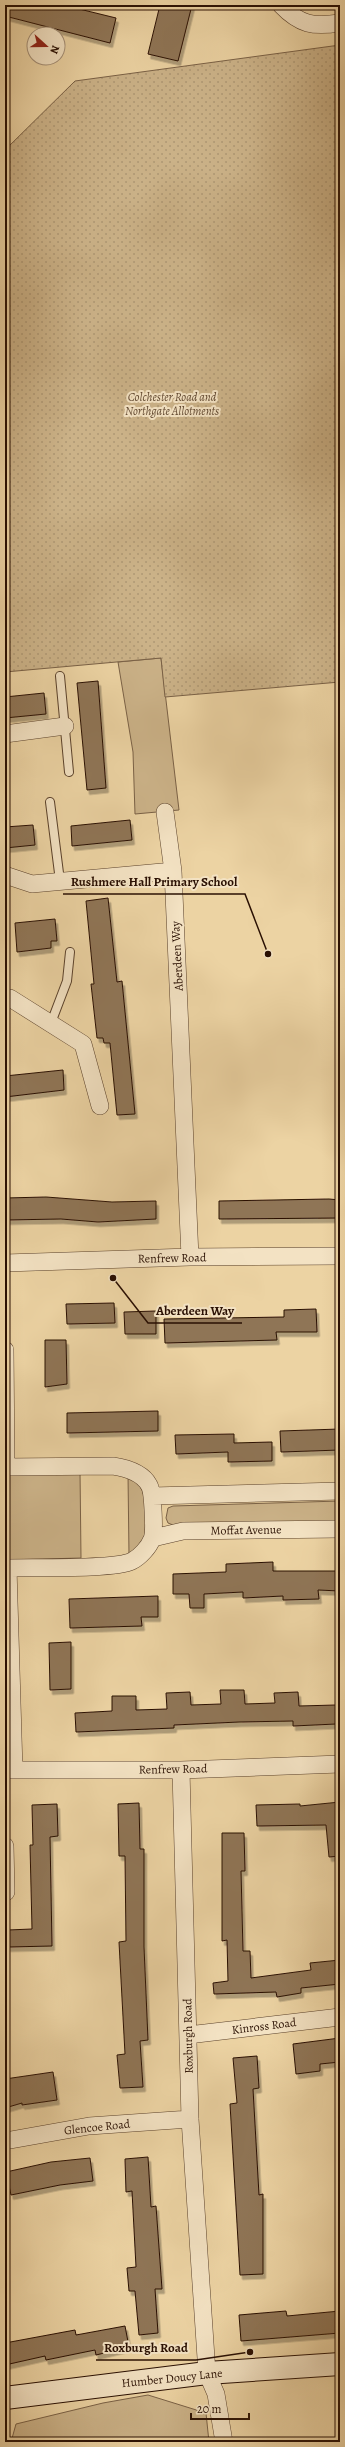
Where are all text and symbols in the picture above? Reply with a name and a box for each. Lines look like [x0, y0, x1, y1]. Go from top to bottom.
north arrow [26, 26, 66, 66]
text: N [46, 43, 63, 56]
park label: Colchester Road and Northgate Allotments [125, 389, 219, 419]
callout: Rushmere Hall Primary School [63, 869, 245, 894]
text: Rushmere Hall Primary School [71, 873, 238, 890]
street label: Aberdeen Way [167, 920, 187, 992]
street label: Renfrew Road [138, 1249, 207, 1267]
callout: Aberdeen Way [148, 1298, 242, 1323]
text: Aberdeen Way [155, 1302, 235, 1319]
street label: Moffat Avenue [210, 1521, 282, 1539]
street label: Renfrew Road [139, 1760, 208, 1778]
street label: Roxburgh Road [179, 1998, 197, 2074]
street label: Kinross Road [231, 2014, 298, 2038]
street label: Glencoe Road [63, 2116, 131, 2138]
callout: Roxburgh Road [96, 2335, 196, 2360]
text: Roxburgh Road [104, 2339, 188, 2356]
street label: Humber Doucy Lane [121, 2365, 223, 2391]
scale bar [191, 2395, 249, 2421]
text: 20 m [197, 2401, 221, 2417]

